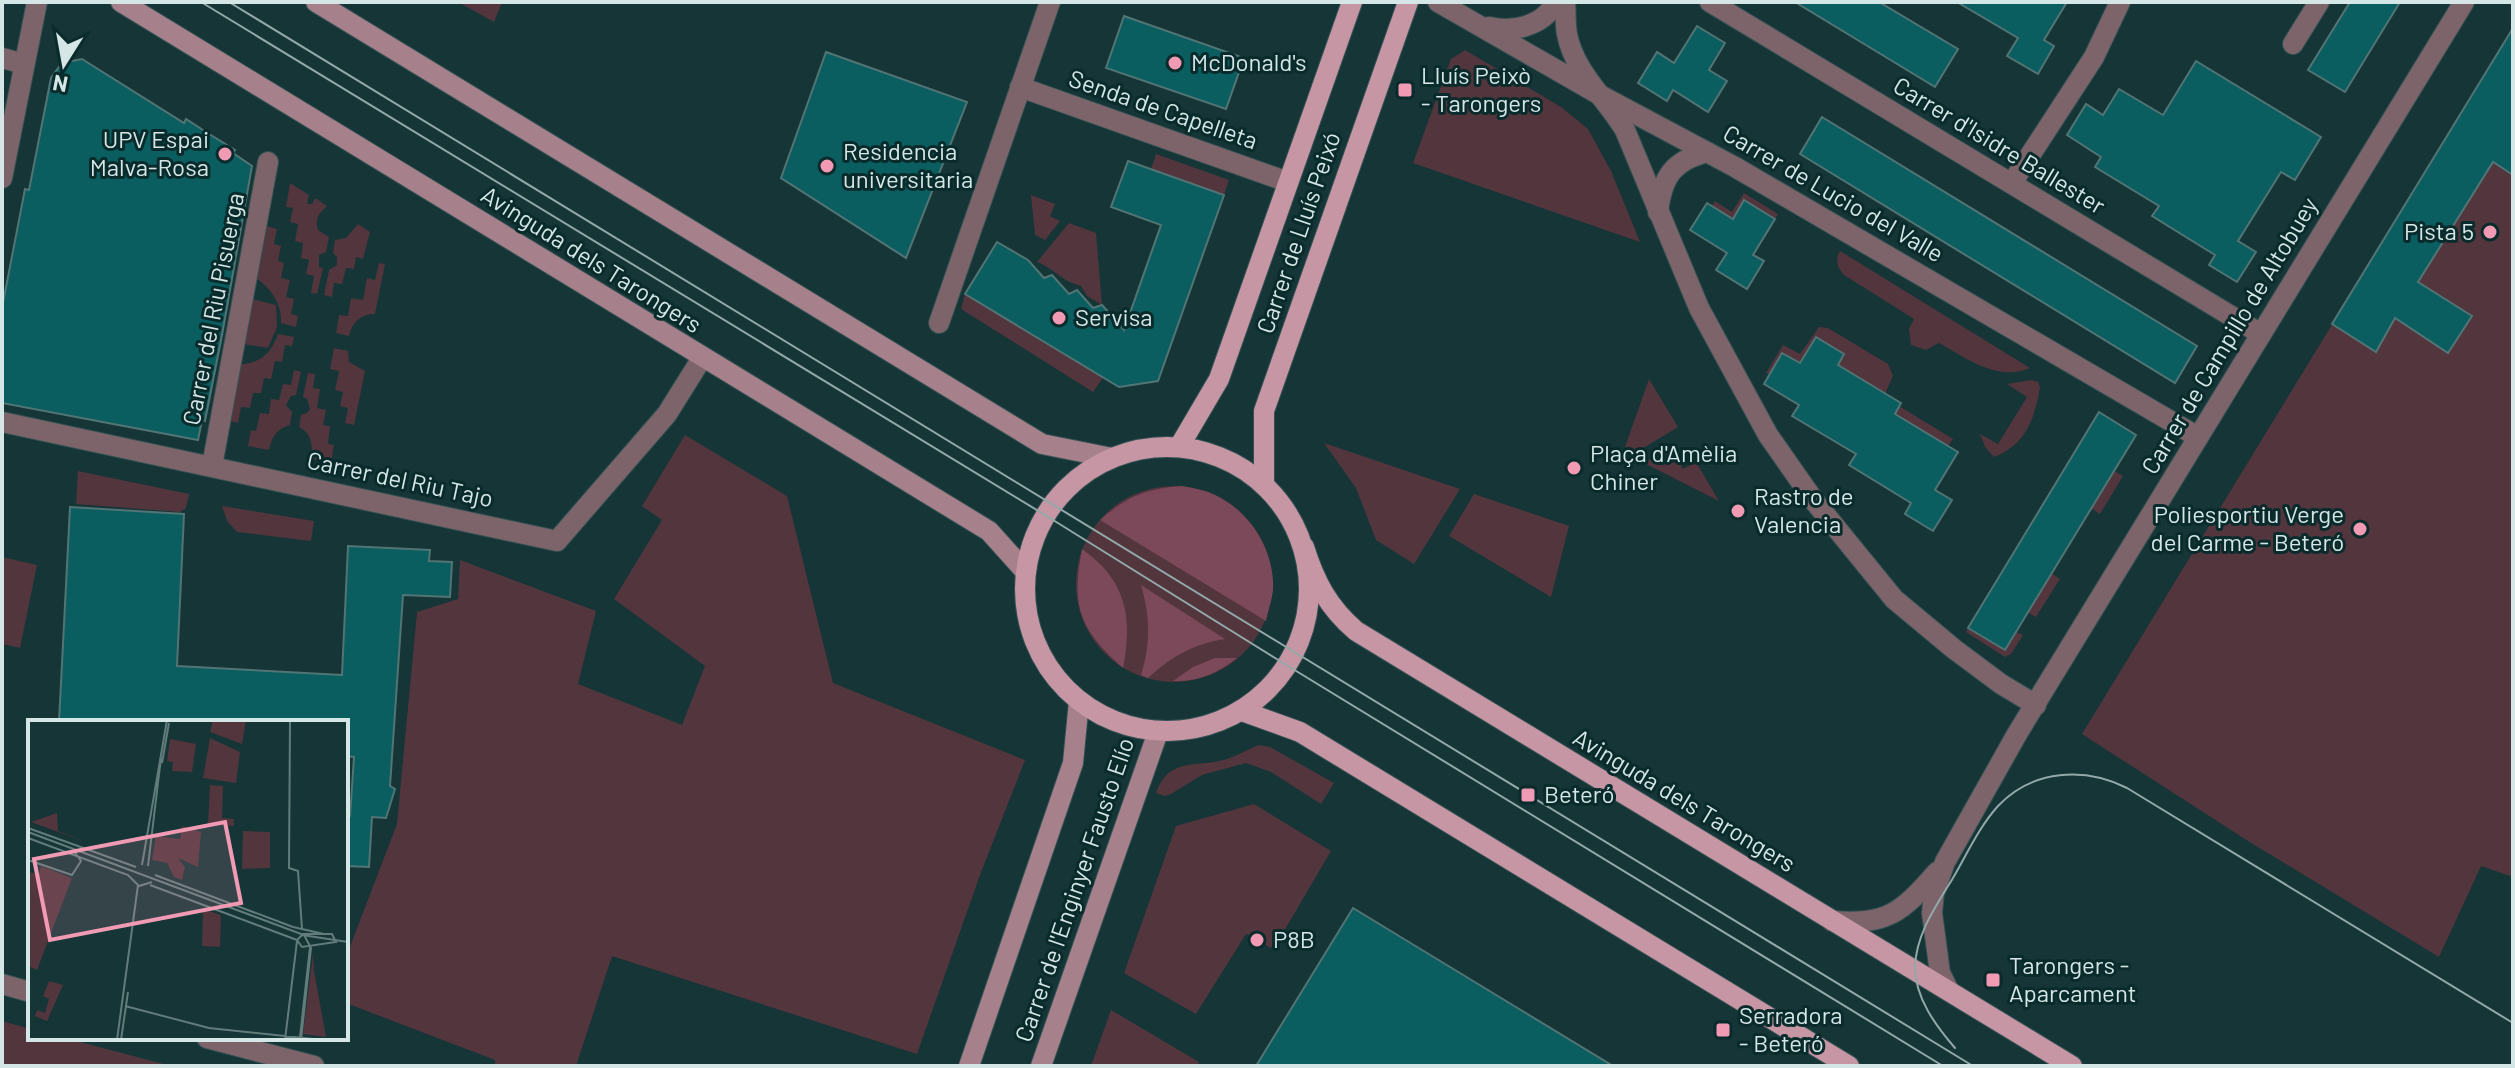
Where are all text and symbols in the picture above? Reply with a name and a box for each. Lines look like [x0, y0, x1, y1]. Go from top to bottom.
north arrow [24, 24, 104, 104]
place label: McDonald's [1191, 47, 1306, 76]
marker: McDonald's [1166, 54, 1184, 72]
place label: Lluís Peixò - Tarongers [1421, 60, 1541, 117]
street label: Senda de Capelleta [1065, 63, 1262, 154]
text: N [50, 70, 70, 99]
street label: Carrer d'Isidre Ballester [1889, 70, 2111, 220]
marker: Lluís Peixò - Tarongers [1396, 81, 1414, 99]
street label: Carrer de Lucio del Valle [1719, 118, 1949, 268]
place label: UPV Espai Malva-Rosa [90, 124, 209, 181]
street label: Carrer de Lluís Peixó [1250, 128, 1346, 337]
place label: Residencia universitaria [843, 136, 973, 193]
marker: UPV Espai Malva-Rosa [216, 145, 234, 163]
marker: Residencia universitaria [818, 157, 836, 175]
street label: Avinguda dels Tarongers [476, 179, 707, 338]
street label: Carrer del Riu Pisuerga [176, 190, 249, 427]
street label: Carrer de Campillo de Altobuey [2134, 192, 2323, 479]
place label: Pista 5 [2404, 216, 2474, 245]
marker: Pista 5 [2481, 223, 2499, 241]
place label: Servisa [1075, 302, 1153, 331]
marker: Servisa [1050, 309, 1068, 327]
place label: Plaça d'Amèlia Chiner [1590, 438, 1737, 495]
street label: Carrer del Riu Tajo [305, 445, 496, 512]
marker: Plaça d'Amèlia Chiner [1565, 459, 1583, 477]
place label: Rastro de Valencia [1754, 481, 1854, 538]
place label: Poliesportiu Verge del Carme - Beteró [2151, 499, 2344, 556]
marker: Rastro de Valencia [1729, 502, 1747, 520]
marker: Poliesportiu Verge del Carme - Beteró [2351, 520, 2369, 538]
inset map [28, 720, 348, 1040]
street label: Avinguda dels Tarongers [1568, 722, 1801, 878]
street label: Carrer de l'Enginyer Fausto Elío [1008, 734, 1139, 1045]
place label: Beteró [1544, 779, 1614, 808]
marker: Beteró [1519, 786, 1537, 804]
place label: P8B [1273, 924, 1315, 953]
marker: P8B [1248, 931, 1266, 949]
place label: Tarongers - Aparcament [2009, 950, 2137, 1007]
marker: Tarongers - Aparcament [1984, 971, 2002, 989]
place label: Serradora - Beteró [1739, 1000, 1843, 1057]
marker: Serradora - Beteró [1714, 1021, 1732, 1039]

